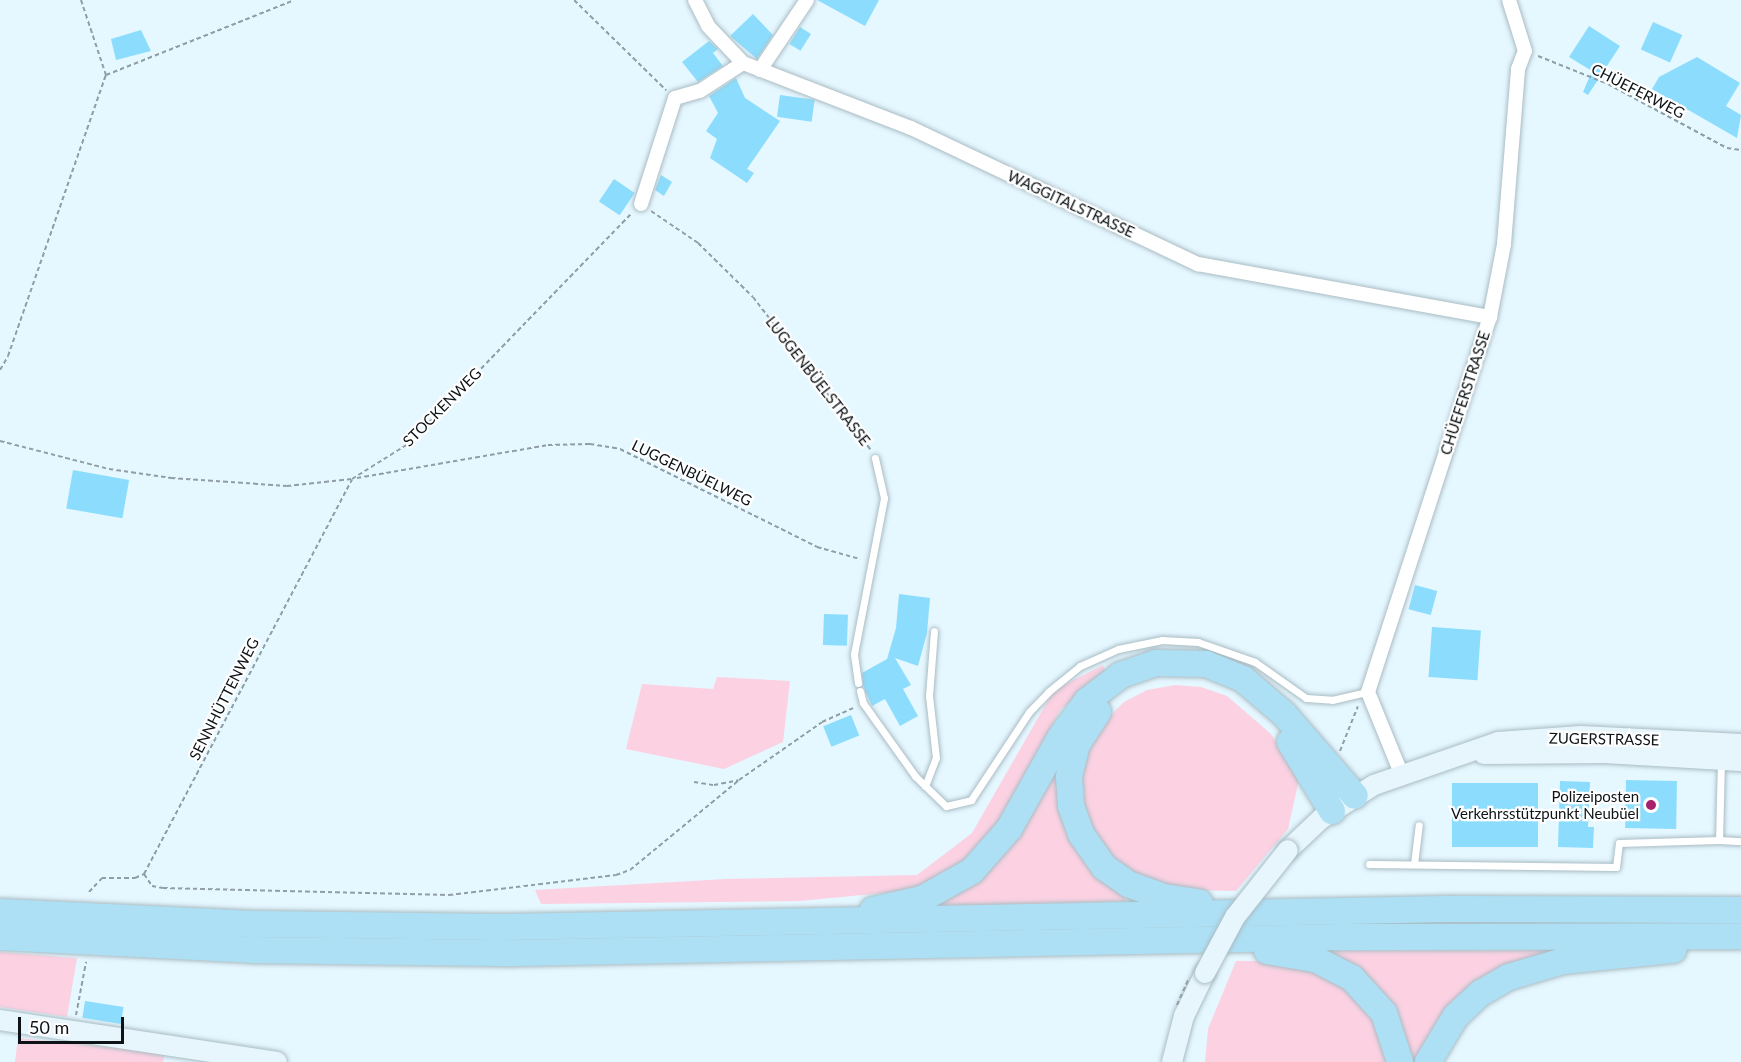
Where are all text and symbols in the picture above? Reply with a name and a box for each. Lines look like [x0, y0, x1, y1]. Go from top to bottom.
street label: CHÜEFERWEG [1588, 60, 1688, 122]
street label: WAGGITALSTRASSE [1005, 167, 1137, 241]
street label: LUGGENBÜELSTRASSE [762, 313, 874, 449]
street label: CHÜEFERSTRASSE [1436, 329, 1494, 457]
street label: STOCKENWEG [399, 364, 485, 450]
street label: LUGGENBÜELWEG [629, 436, 755, 510]
street label: SENNHÜTTENWEG [185, 635, 263, 763]
street label: ZUGERSTRASSE [1549, 729, 1659, 749]
place label: Polizeiposten Verkehrsstützpunkt Neubüel [1451, 787, 1639, 822]
marker: Polizeiposten Verkehrsstützpunkt Neubüel [1644, 798, 1658, 812]
scale bar [21, 1005, 128, 1043]
text: 50 m [29, 1016, 69, 1038]

